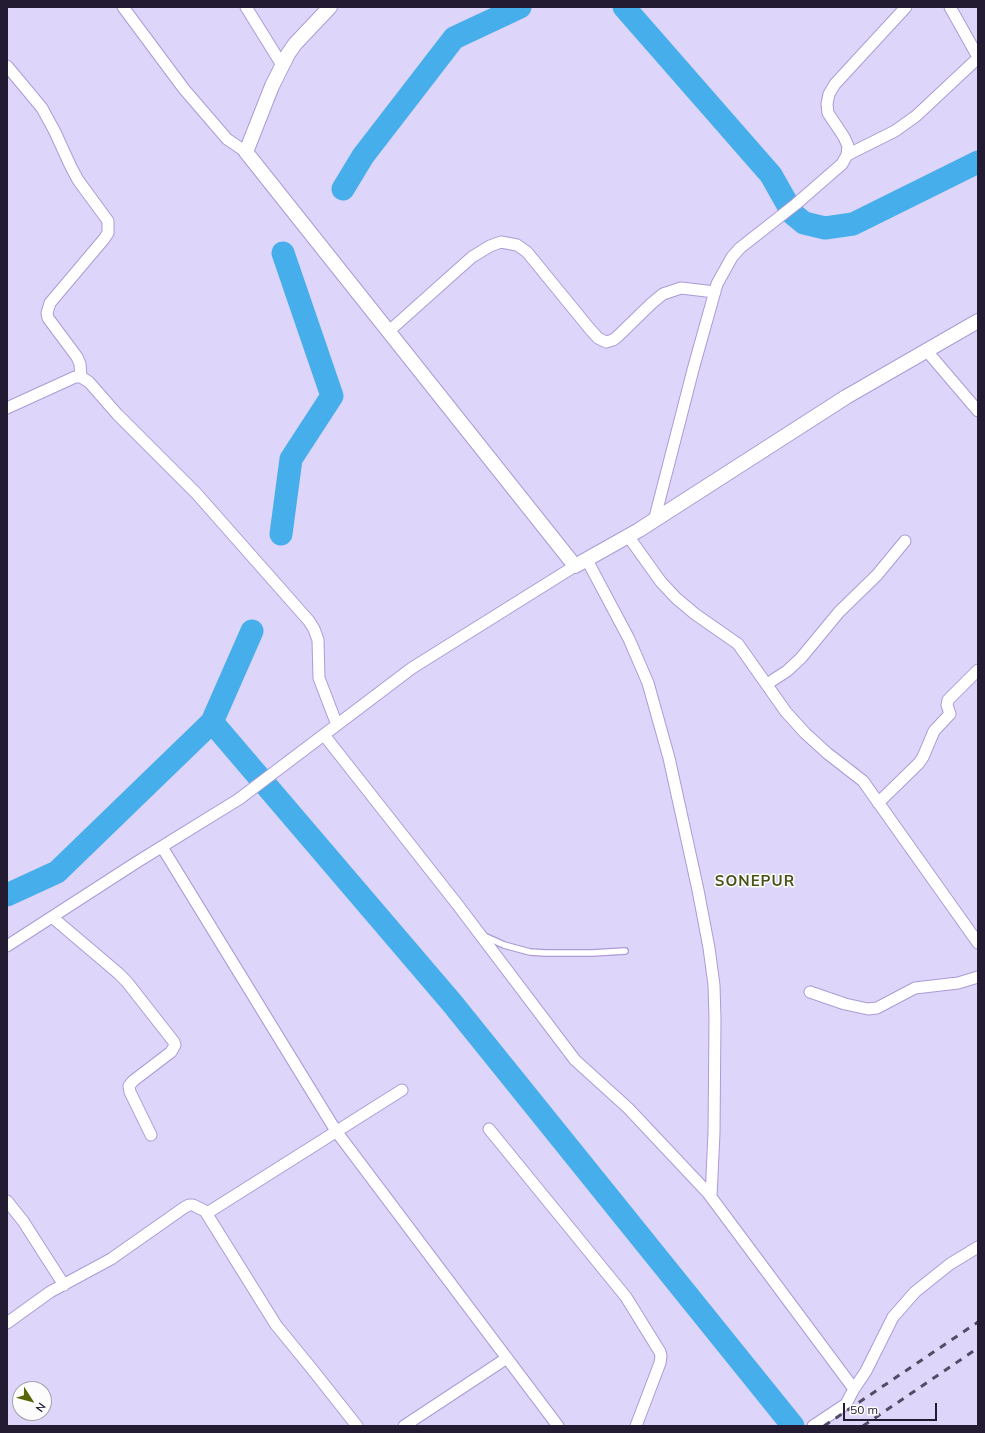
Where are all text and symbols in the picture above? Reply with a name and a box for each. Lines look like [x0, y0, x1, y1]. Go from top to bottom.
district label: SONEPUR [715, 872, 795, 890]
north arrow [12, 1381, 52, 1421]
scale bar [845, 1395, 939, 1421]
text: N [33, 1400, 49, 1415]
text: 50 m [850, 1402, 878, 1417]

